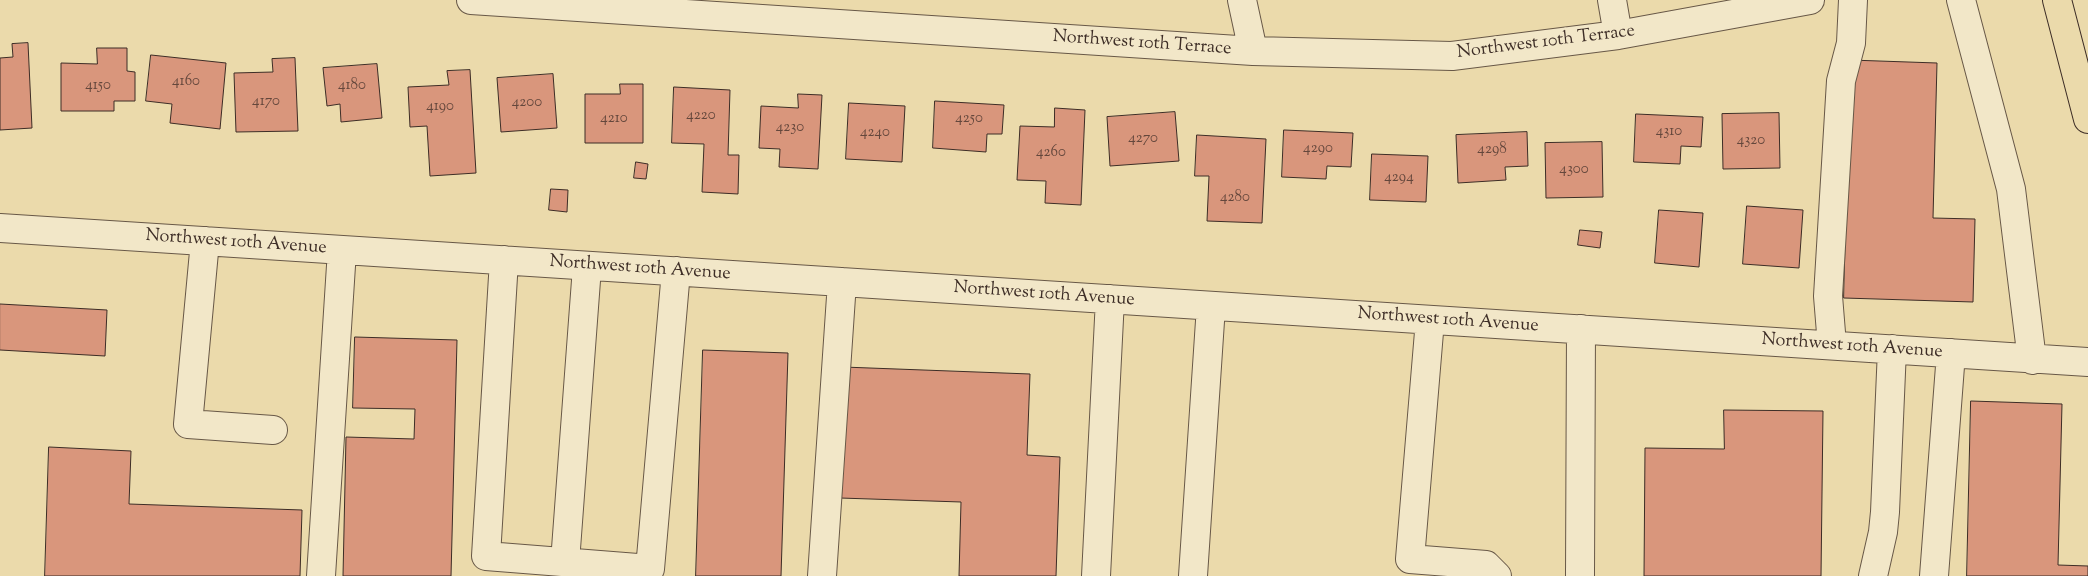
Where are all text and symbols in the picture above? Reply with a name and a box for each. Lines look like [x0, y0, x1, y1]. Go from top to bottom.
street label: Northwest 10th Terrace [1456, 21, 1636, 65]
street label: Northwest 10th Terrace [1052, 27, 1232, 61]
house number: 4160 [172, 73, 200, 91]
house number: 4150 [85, 77, 111, 95]
house number: 4180 [338, 77, 366, 95]
house number: 4170 [252, 93, 280, 111]
house number: 4200 [512, 94, 542, 112]
house number: 4190 [426, 98, 454, 116]
house number: 4220 [686, 107, 716, 125]
house number: 4210 [600, 110, 628, 128]
house number: 4250 [955, 110, 983, 128]
house number: 4230 [776, 119, 804, 137]
house number: 4310 [1656, 123, 1682, 141]
house number: 4240 [860, 124, 890, 142]
house number: 4270 [1128, 130, 1158, 148]
house number: 4320 [1737, 132, 1765, 150]
house number: 4290 [1303, 140, 1333, 158]
house number: 4298 [1477, 141, 1507, 159]
house number: 4260 [1036, 144, 1066, 162]
house number: 4300 [1559, 161, 1589, 179]
house number: 4294 [1384, 169, 1414, 187]
house number: 4280 [1220, 189, 1250, 207]
street label: Northwest 10th Avenue [145, 226, 327, 260]
street label: Northwest 10th Avenue [549, 252, 731, 286]
street label: Northwest 10th Avenue [953, 278, 1135, 312]
street label: Northwest 10th Avenue [1357, 304, 1539, 338]
street label: Northwest 10th Avenue [1761, 330, 1943, 364]

